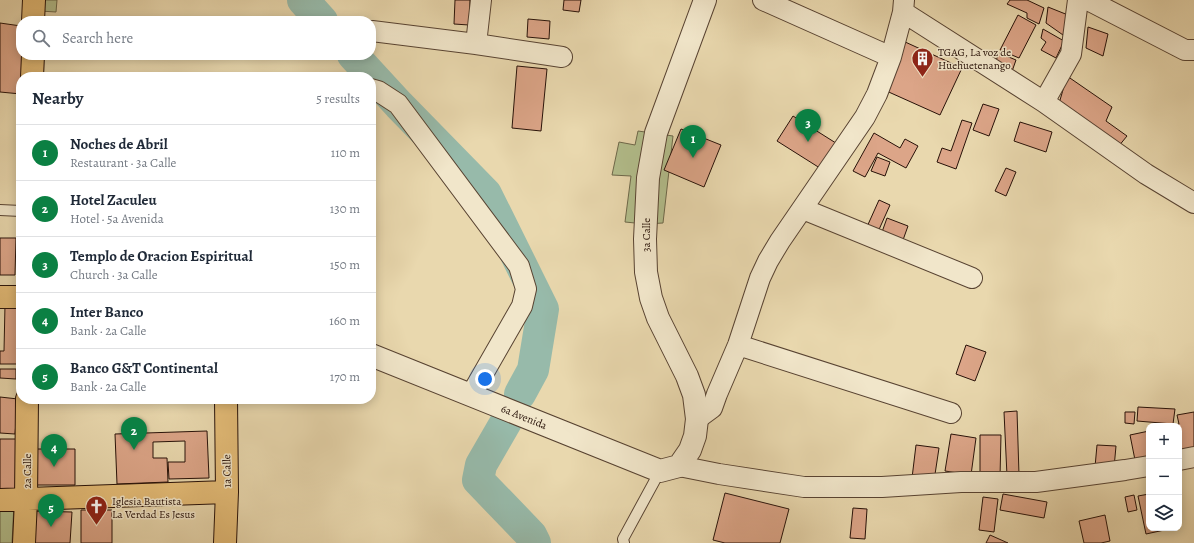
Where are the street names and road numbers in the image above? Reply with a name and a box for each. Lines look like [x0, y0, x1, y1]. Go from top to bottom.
street label: 3a Calle [639, 218, 654, 252]
street label: 6a Avenida [499, 401, 550, 433]
street label: 2a Calle [20, 454, 35, 488]
street label: 1a Calle [219, 454, 235, 488]

